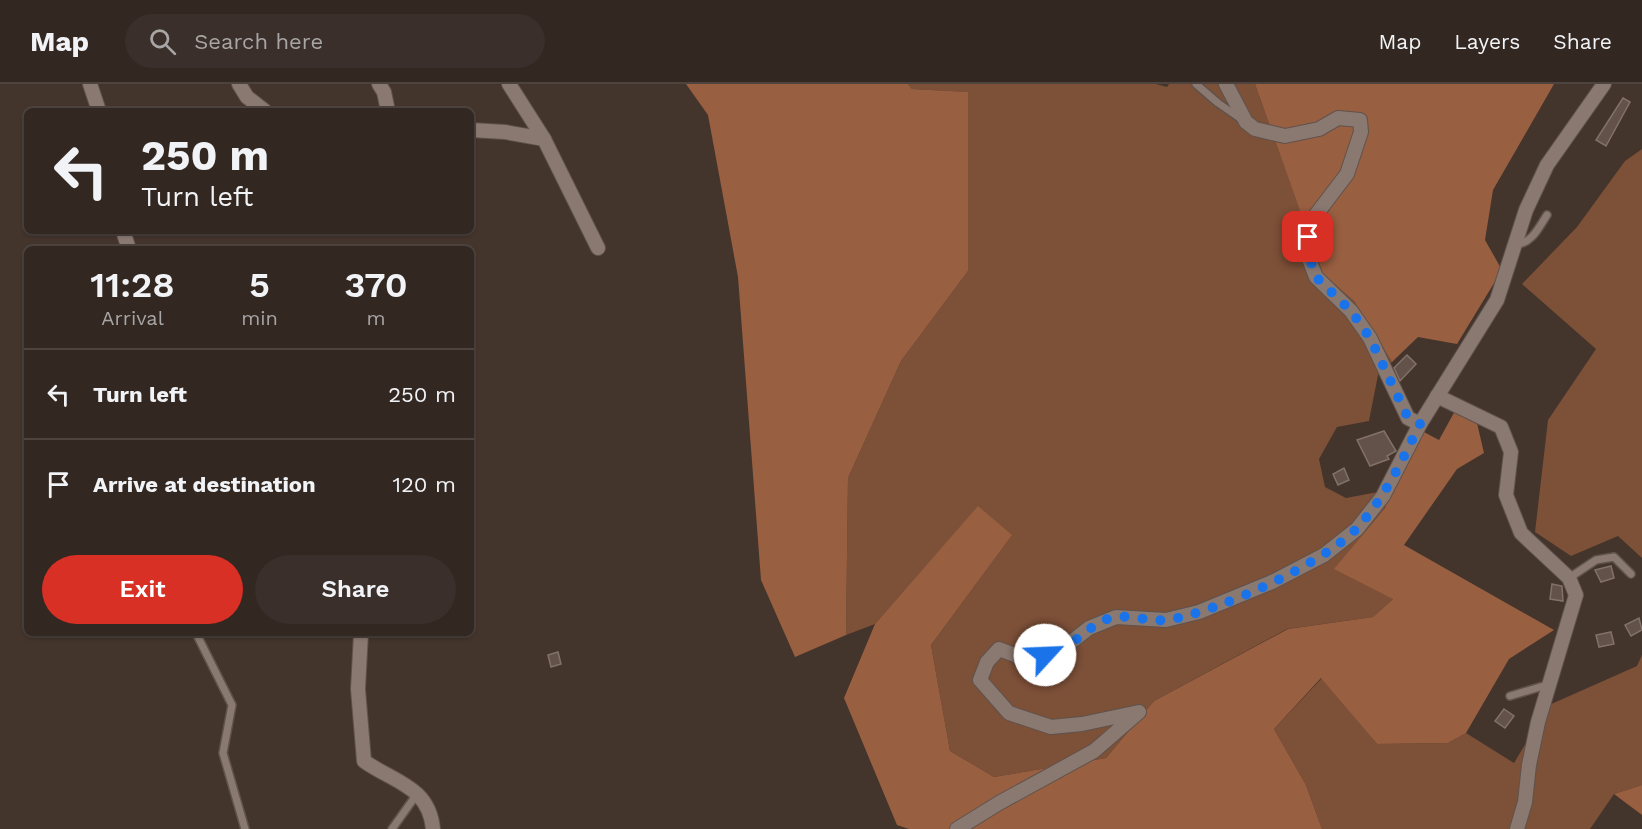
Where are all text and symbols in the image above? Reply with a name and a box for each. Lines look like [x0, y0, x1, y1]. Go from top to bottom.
search box [125, 14, 545, 68]
text: Map [30, 25, 89, 58]
icon: search [146, 25, 179, 58]
text: Search here [194, 29, 323, 54]
text: Map [1378, 29, 1421, 54]
text: Layers [1454, 29, 1520, 54]
text: Share [1553, 29, 1612, 54]
text: 250 m [141, 131, 269, 180]
icon: left [42, 132, 120, 210]
text: Turn left [141, 181, 253, 213]
pin [1282, 211, 1333, 262]
icon: arrive [1291, 220, 1324, 253]
text: 11:28 [90, 264, 175, 306]
text: 5 [249, 264, 270, 306]
text: 370 [344, 264, 408, 306]
text: Arrival [101, 306, 164, 330]
text: min [241, 306, 278, 330]
text: m [366, 306, 385, 330]
icon: left [42, 378, 75, 411]
text: Turn left [93, 382, 187, 407]
text: 250 m [388, 382, 456, 407]
icon: arrive [42, 468, 75, 501]
text: Arrive at destination [93, 472, 316, 497]
text: 120 m [392, 472, 456, 497]
button: Exit [42, 555, 243, 624]
button: Share [255, 555, 456, 624]
position arrow [1013, 623, 1077, 687]

